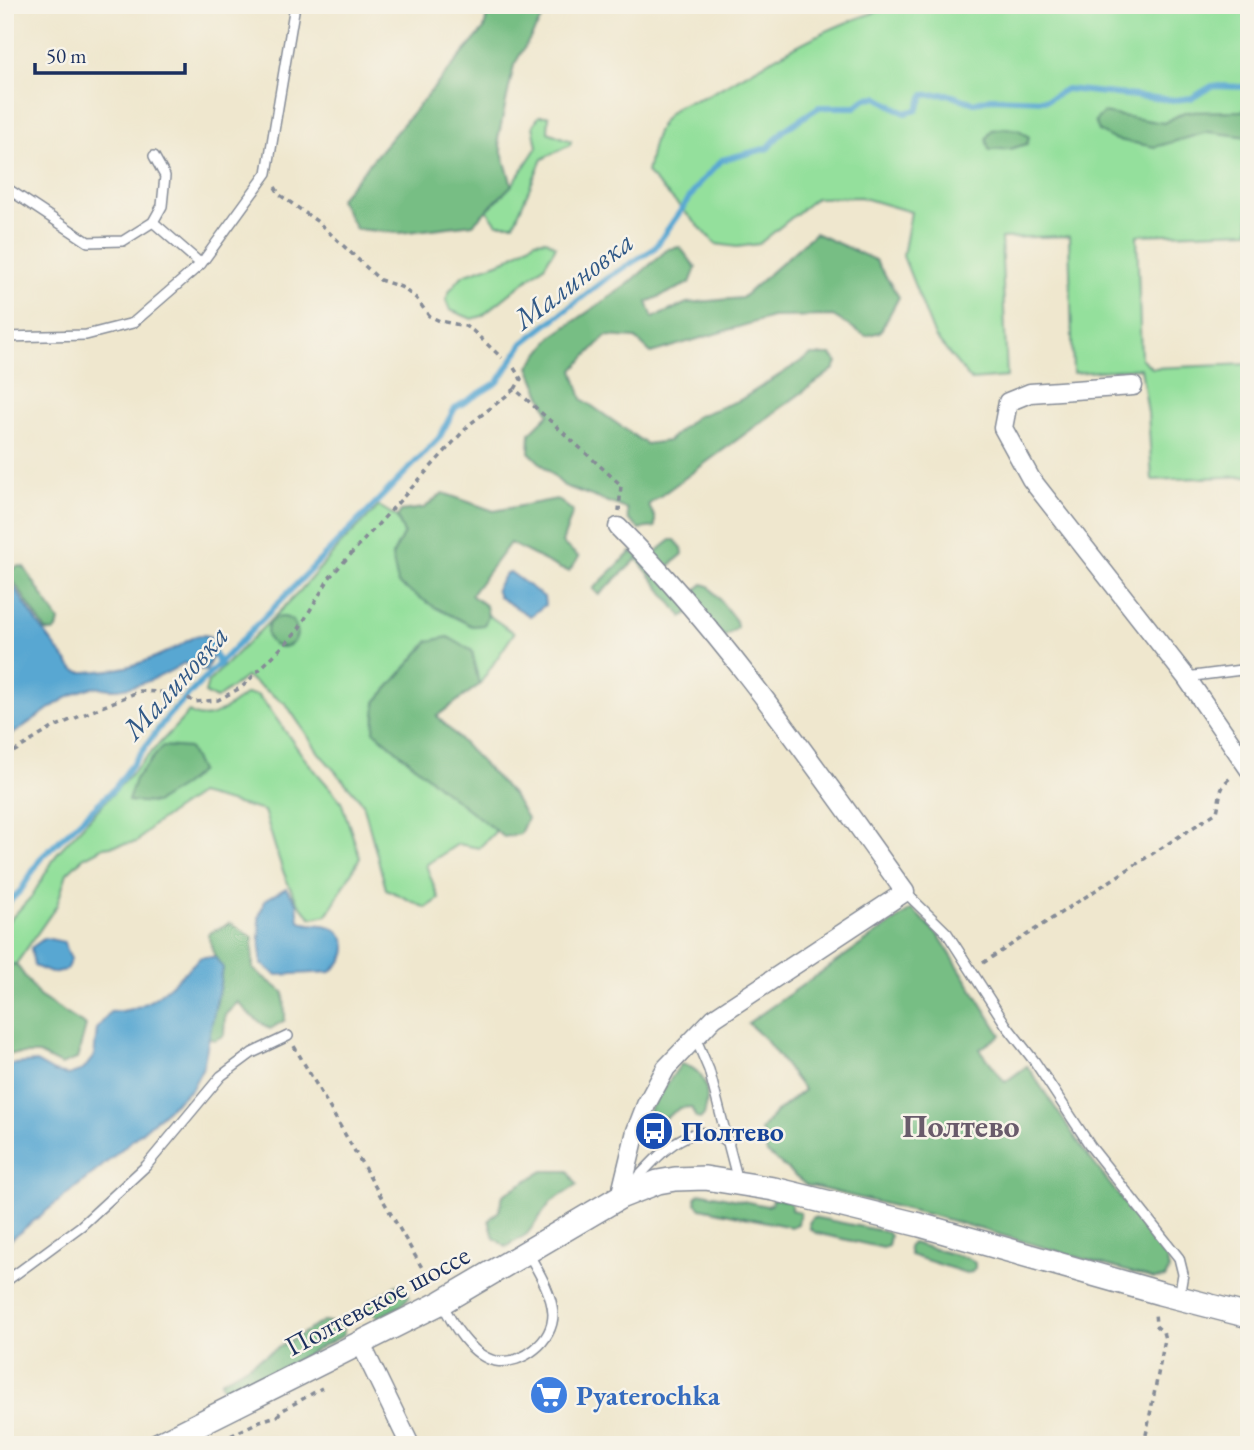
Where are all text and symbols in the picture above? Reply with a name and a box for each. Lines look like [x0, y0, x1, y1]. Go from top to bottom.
scale bar [35, 32, 186, 76]
text: 50 m [46, 42, 87, 69]
water label: Малиновка [503, 222, 641, 339]
water label: Малиновка [112, 616, 237, 749]
district label: Полтево [902, 1105, 1020, 1147]
bus stop icon: Полтево [633, 1110, 675, 1152]
place label: Полтево [681, 1113, 784, 1149]
street label: Полтевское шоссе [278, 1236, 476, 1364]
supermarket icon: Pyaterochka [528, 1374, 570, 1416]
place label: Pyaterochka [576, 1377, 721, 1413]

